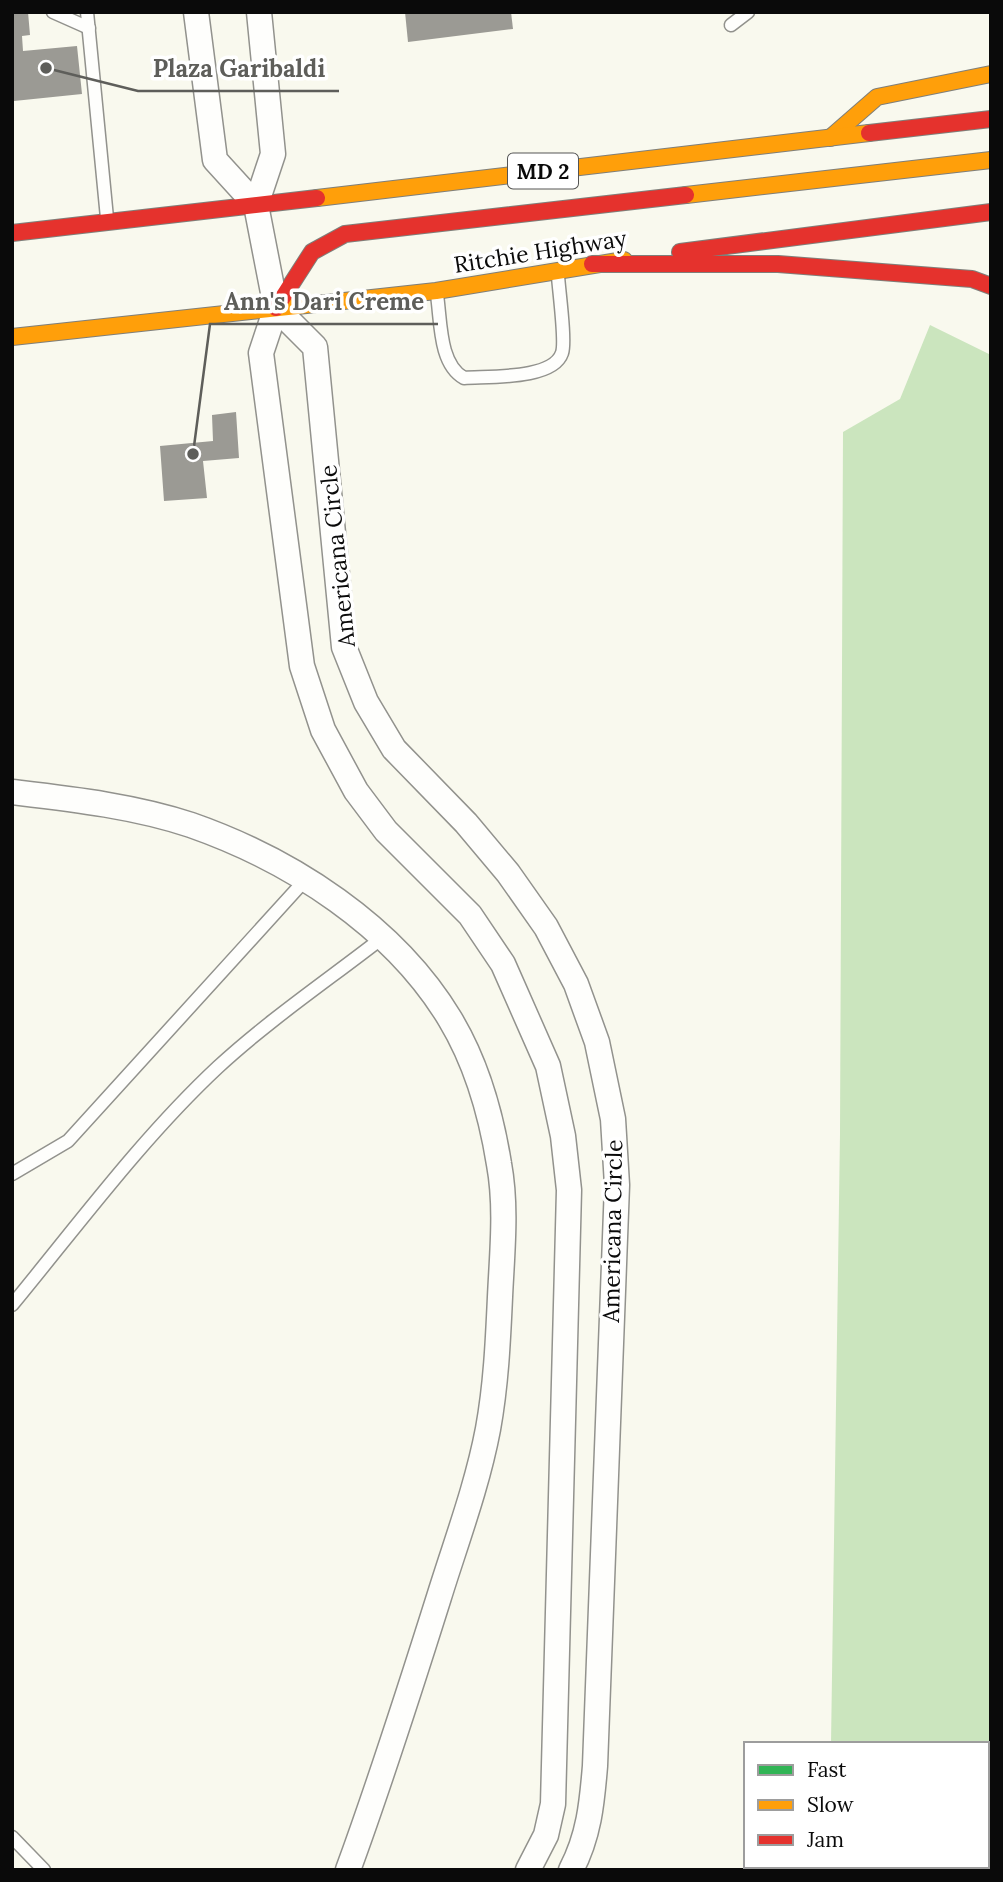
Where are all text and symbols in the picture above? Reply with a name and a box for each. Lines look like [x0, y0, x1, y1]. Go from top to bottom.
callout: Plaza Garibaldi [138, 46, 339, 91]
text: Plaza Garibaldi [153, 53, 325, 84]
road number: MD 2 [508, 154, 578, 188]
street label: Ritchie Highway [452, 223, 629, 279]
callout: Ann's Dari Creme [210, 279, 438, 324]
text: Ann's Dari Creme [224, 286, 424, 317]
street label: Americana Circle [313, 463, 361, 650]
street label: Americana Circle [596, 1139, 628, 1324]
legend [744, 1742, 989, 1868]
text: Fast [807, 1756, 847, 1783]
text: Slow [807, 1791, 854, 1818]
text: Jam [806, 1826, 844, 1853]

